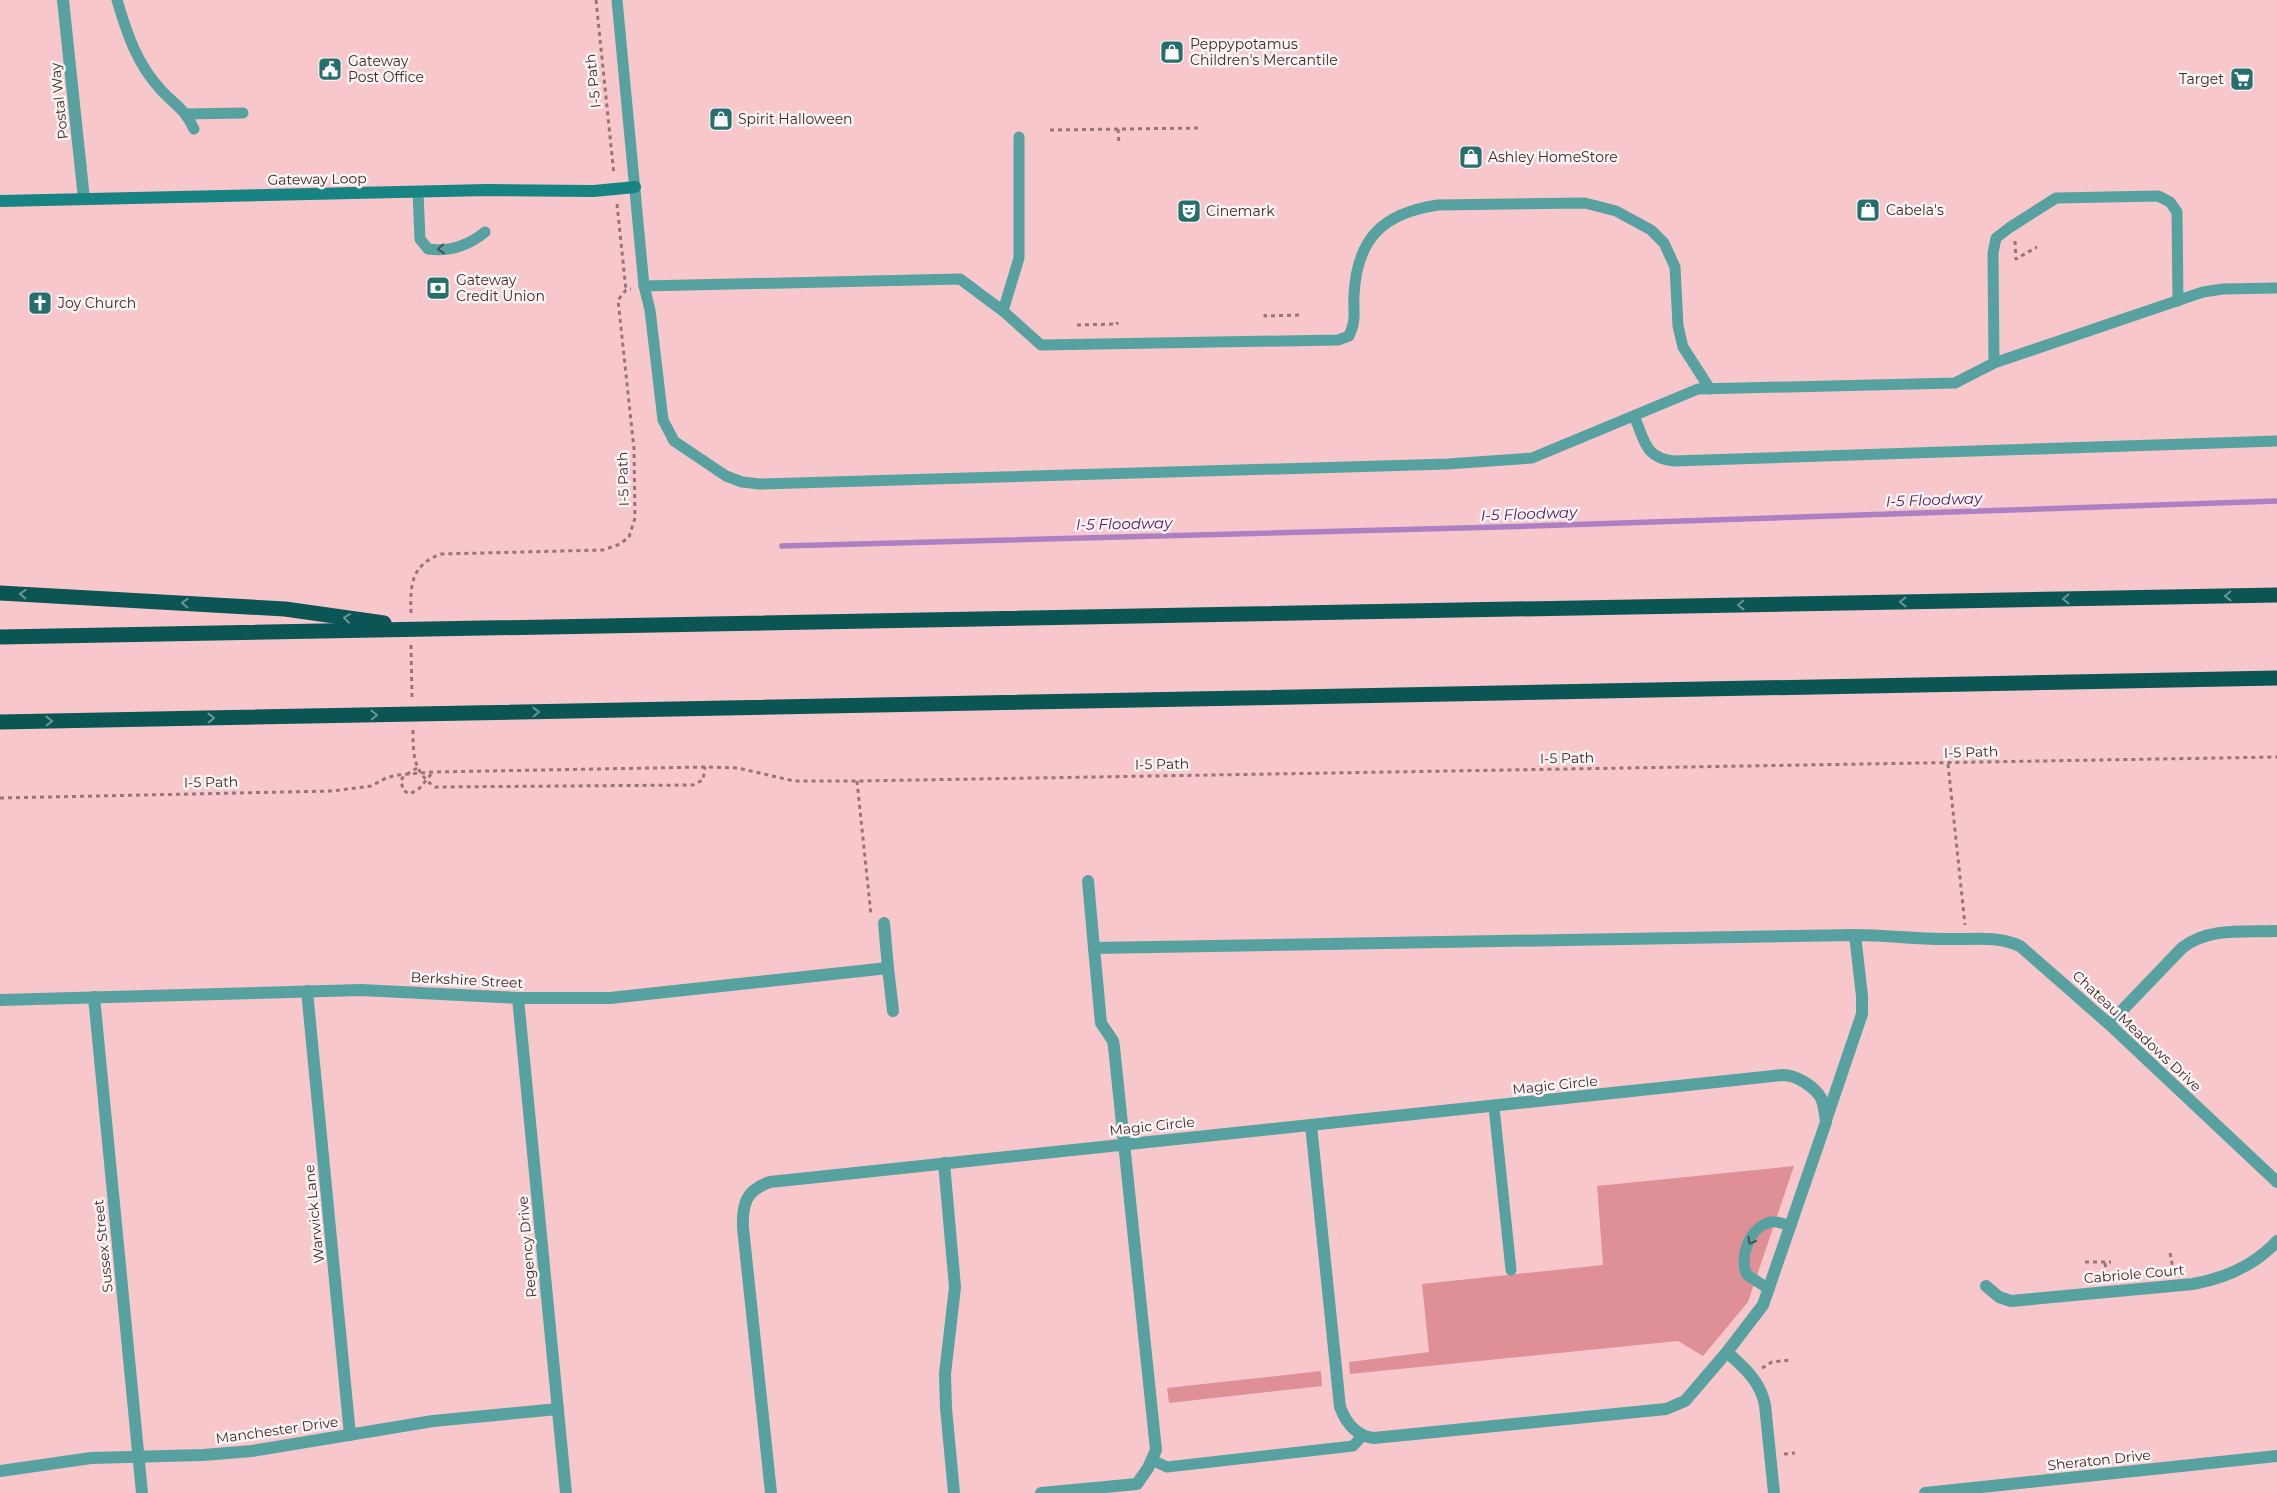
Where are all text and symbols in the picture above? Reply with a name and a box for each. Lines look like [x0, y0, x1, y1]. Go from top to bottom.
place label: Peppypotamus Children's Mercantile [1190, 35, 1338, 69]
shop icon: Peppypotamus Children's Mercantile [1159, 39, 1185, 65]
place label: Gateway Post Office [348, 52, 424, 86]
street label: I-5 Path [581, 53, 605, 109]
public building icon: Gateway Post Office [317, 56, 343, 82]
street label: Postal Way [46, 61, 72, 140]
supermarket icon: Target [2229, 66, 2255, 92]
place label: Target [2179, 70, 2224, 88]
shop icon: Spirit Halloween [708, 106, 734, 132]
place label: Spirit Halloween [738, 110, 853, 128]
shop icon: Ashley HomeStore [1458, 144, 1484, 170]
place label: Ashley HomeStore [1488, 148, 1618, 166]
street label: Gateway Loop [267, 169, 367, 189]
shop icon: Cabela's [1855, 197, 1881, 223]
theatre icon: Cinemark [1176, 198, 1202, 224]
place label: Cabela's [1886, 201, 1944, 219]
place label: Cinemark [1206, 202, 1275, 220]
one-way arrow [437, 243, 445, 254]
place label: Gateway Credit Union [456, 271, 545, 305]
bank icon: Gateway Credit Union [425, 275, 451, 301]
church icon: Joy Church [27, 290, 53, 316]
place label: Joy Church [57, 294, 136, 312]
street label: I-5 Path [613, 451, 633, 507]
water label: I-5 Floodway [1885, 488, 1983, 511]
water label: I-5 Floodway [1480, 502, 1578, 525]
water label: I-5 Floodway [1076, 513, 1173, 534]
one-way arrow [19, 588, 27, 599]
one-way arrow [2224, 590, 2232, 601]
one-way arrow [2062, 593, 2070, 604]
one-way arrow [1899, 597, 1907, 607]
one-way arrow [181, 598, 189, 609]
one-way arrow [1737, 600, 1744, 610]
one-way arrow [343, 613, 351, 624]
one-way arrow [532, 707, 540, 717]
one-way arrow [370, 710, 378, 720]
one-way arrow [208, 713, 215, 723]
one-way arrow [45, 716, 53, 726]
street label: I-5 Path [1943, 742, 1999, 762]
street label: I-5 Path [1540, 749, 1594, 767]
street label: I-5 Path [1135, 755, 1189, 773]
street label: I-5 Path [184, 773, 238, 791]
street label: Chateau Meadows Drive [2069, 966, 2205, 1096]
street label: Berkshire Street [410, 968, 524, 992]
street label: Magic Circle [1511, 1072, 1599, 1098]
street label: Magic Circle [1108, 1113, 1196, 1139]
street label: Warwick Lane [300, 1164, 328, 1264]
street label: Regency Drive [514, 1195, 540, 1299]
street label: Sussex Street [89, 1198, 117, 1293]
one-way arrow [1747, 1235, 1757, 1244]
street label: Cabriole Court [2083, 1261, 2185, 1287]
street label: Manchester Drive [215, 1412, 339, 1448]
street label: Sheraton Drive [2046, 1446, 2152, 1474]

